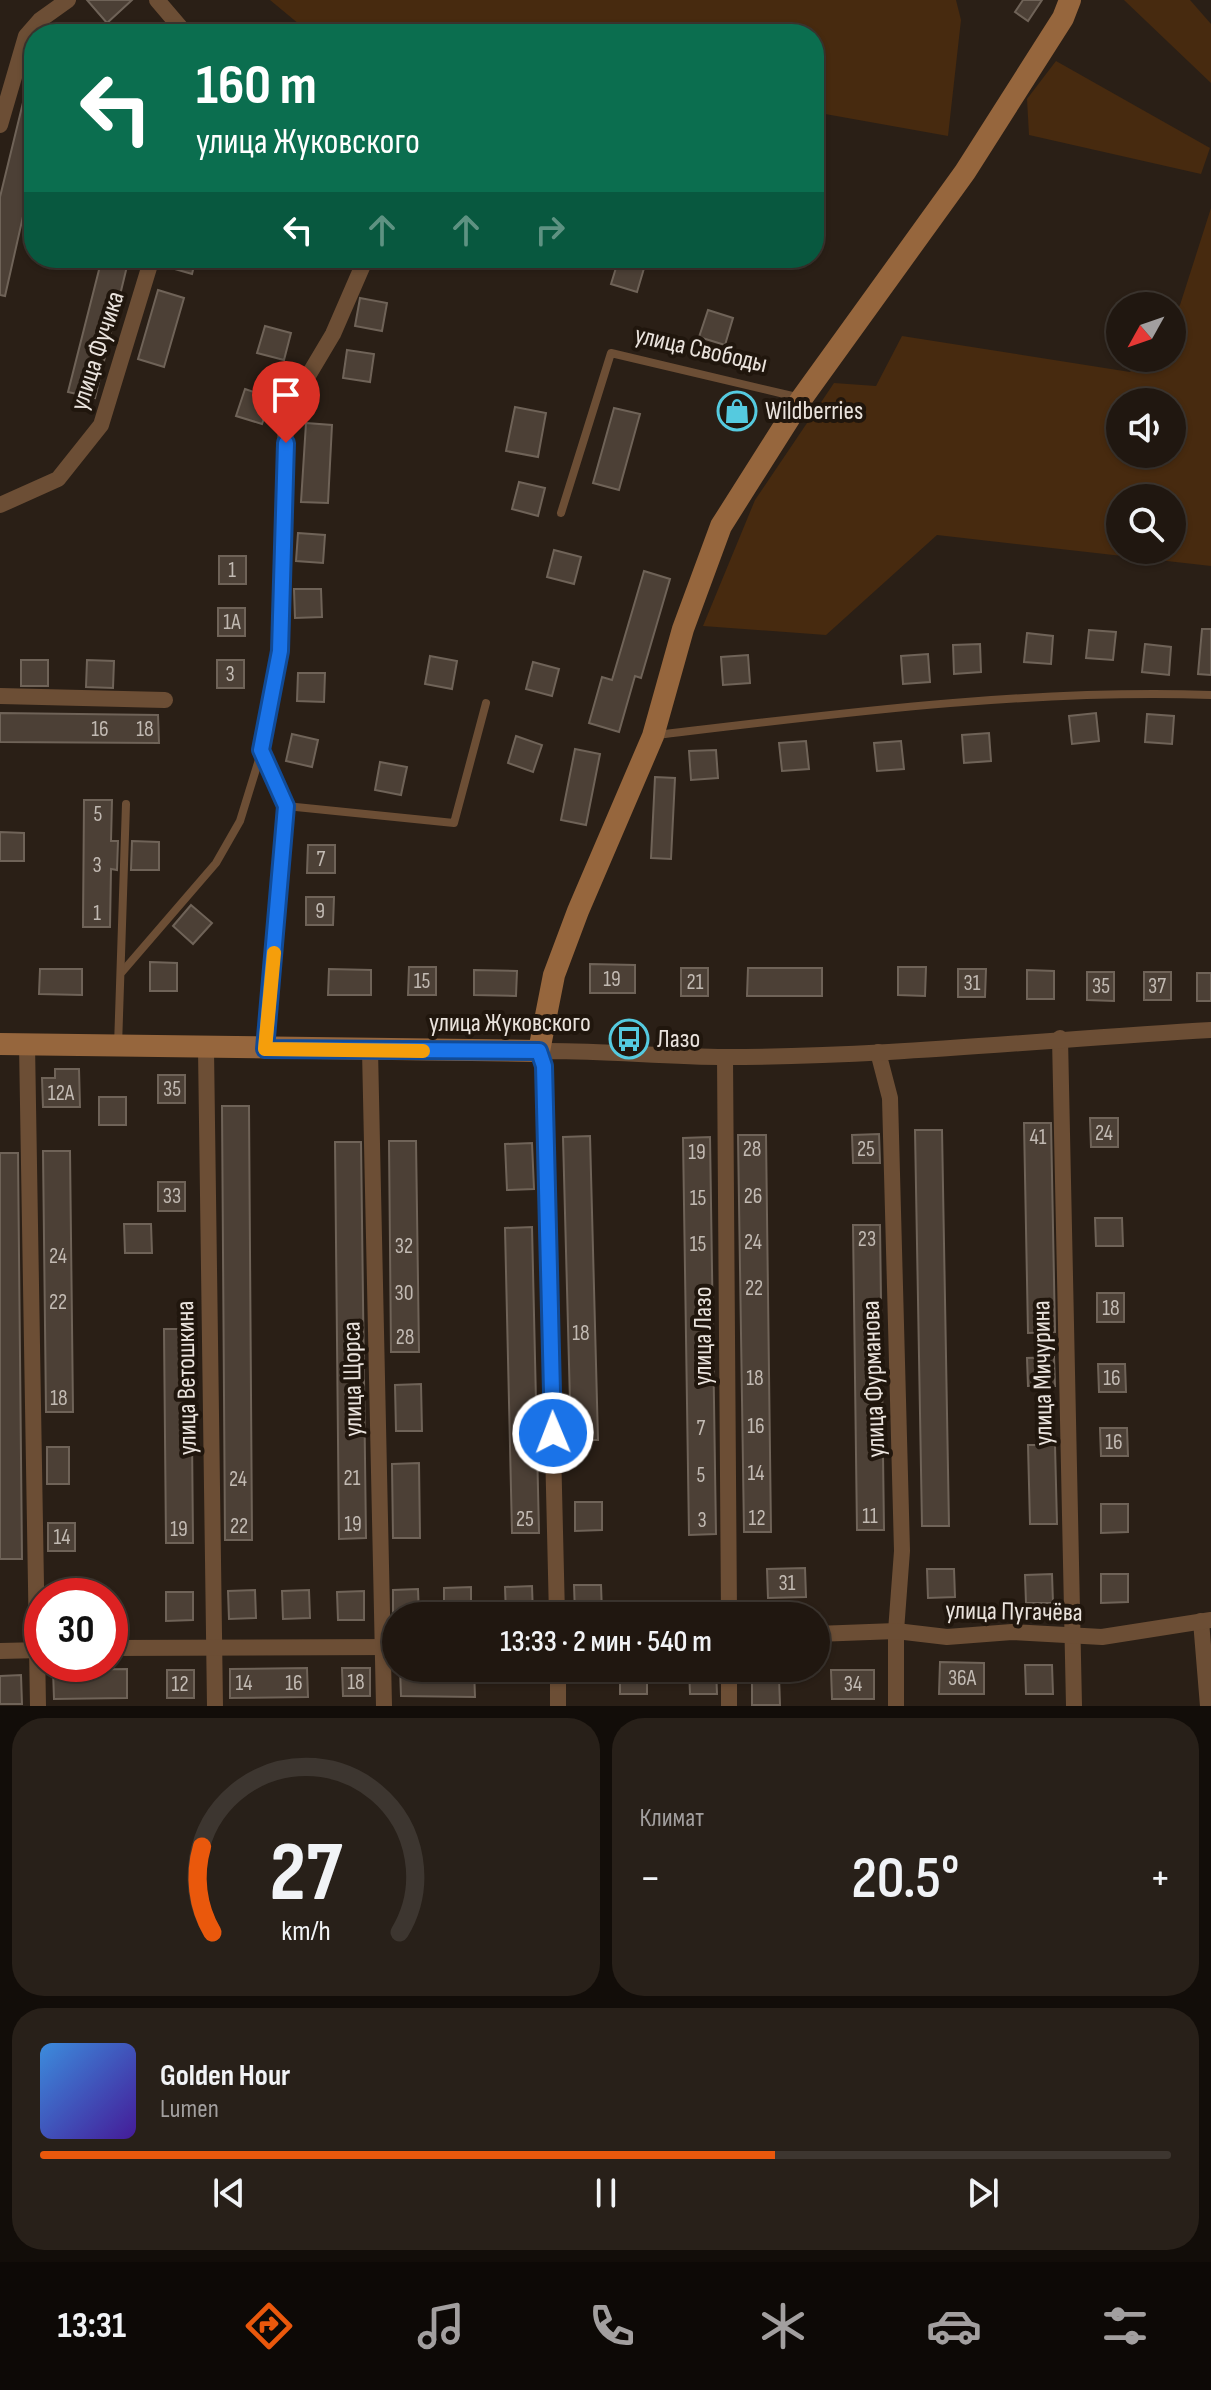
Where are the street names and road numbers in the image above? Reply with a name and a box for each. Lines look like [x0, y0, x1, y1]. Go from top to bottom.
street label: улица Фучика [64, 288, 132, 414]
street label: улица Свободы [632, 320, 770, 380]
street label: улица Жуковского [429, 1008, 591, 1039]
street label: улица Лазо [688, 1287, 719, 1385]
street label: улица Ветошкина [170, 1300, 204, 1456]
street label: улица Фурманова [856, 1300, 892, 1458]
street label: улица Мичурина [1026, 1300, 1060, 1446]
street label: улица Щорса [336, 1321, 370, 1437]
street label: улица Пугачёва [945, 1595, 1083, 1629]

